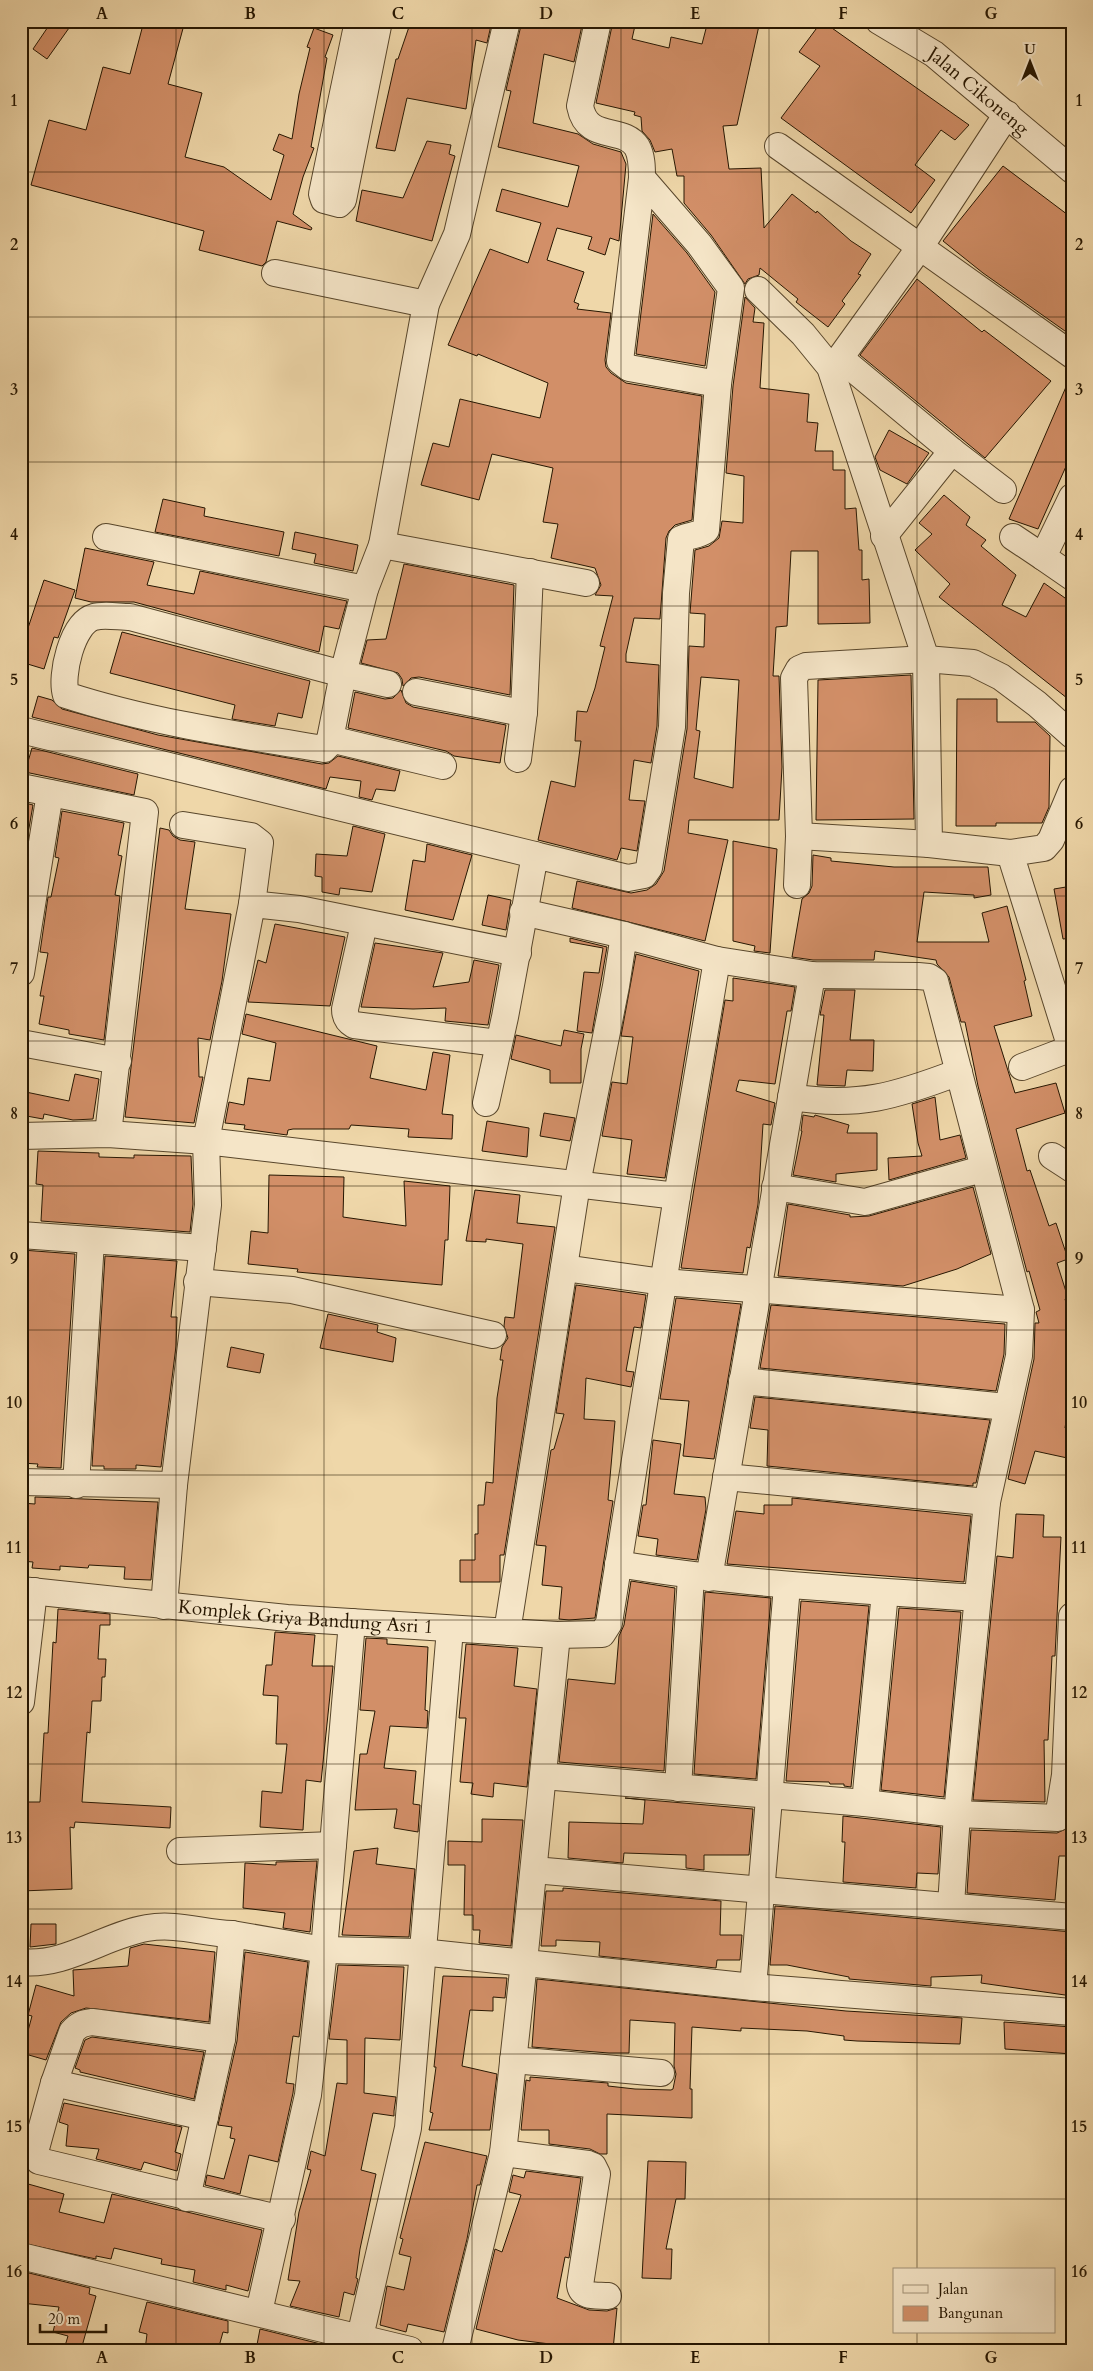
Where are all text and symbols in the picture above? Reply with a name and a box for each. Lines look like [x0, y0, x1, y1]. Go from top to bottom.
text: A [96, 3, 108, 25]
text: B [244, 3, 256, 25]
text: C [392, 3, 404, 25]
text: D [539, 3, 553, 25]
text: E [690, 3, 700, 25]
text: F [838, 3, 848, 25]
text: G [984, 3, 998, 25]
north arrow [1006, 38, 1056, 88]
street label: Jalan Cikoneng [921, 39, 1035, 142]
text: U [1024, 40, 1036, 59]
text: 1 [10, 90, 18, 112]
text: 1 [1075, 90, 1083, 112]
text: 2 [10, 234, 18, 256]
text: 2 [1075, 234, 1083, 256]
text: 3 [10, 379, 18, 401]
text: 3 [1075, 379, 1083, 401]
text: 4 [10, 524, 18, 546]
text: 4 [1075, 524, 1083, 546]
text: 5 [10, 669, 18, 691]
text: 5 [1075, 669, 1083, 691]
text: 6 [10, 813, 18, 835]
text: 6 [1075, 813, 1083, 835]
text: 7 [10, 958, 18, 980]
text: 7 [1075, 958, 1083, 980]
text: 8 [10, 1103, 18, 1125]
text: 8 [1075, 1103, 1083, 1125]
text: 9 [10, 1248, 18, 1270]
text: 9 [1075, 1248, 1083, 1270]
text: 10 [6, 1392, 22, 1414]
text: 10 [1071, 1392, 1087, 1414]
text: 11 [6, 1537, 22, 1559]
text: 11 [1071, 1537, 1087, 1559]
street label: Komplek Griya Bandung Asri 1 [177, 1594, 434, 1640]
text: 12 [6, 1682, 22, 1704]
text: 12 [1071, 1682, 1087, 1704]
text: 13 [6, 1827, 22, 1849]
text: 13 [1071, 1827, 1087, 1849]
text: 14 [6, 1971, 22, 1993]
text: 14 [1071, 1971, 1087, 1993]
text: 15 [6, 2116, 22, 2138]
text: 15 [1071, 2116, 1087, 2138]
text: 16 [6, 2261, 22, 2283]
text: 16 [1071, 2261, 1087, 2283]
legend [893, 2268, 1056, 2334]
text: Jalan [936, 2279, 969, 2299]
scale bar [40, 2301, 106, 2333]
text: Bangunan [938, 2303, 1004, 2323]
text: 20 m [48, 2309, 80, 2329]
text: A [96, 2347, 108, 2369]
text: B [244, 2347, 256, 2369]
text: C [392, 2347, 404, 2369]
text: D [539, 2347, 553, 2369]
text: E [690, 2347, 700, 2369]
text: F [838, 2347, 848, 2369]
text: G [984, 2347, 998, 2369]

